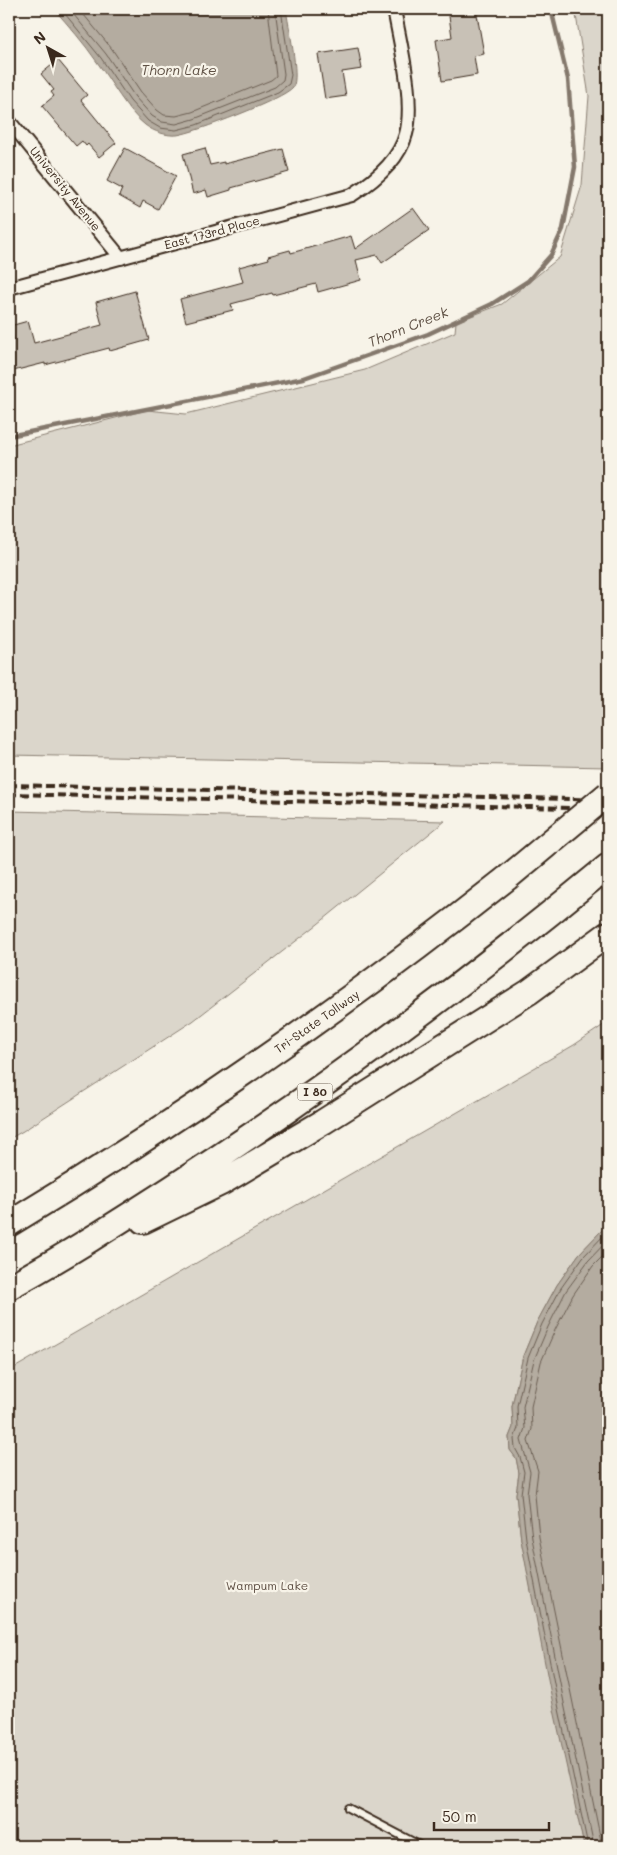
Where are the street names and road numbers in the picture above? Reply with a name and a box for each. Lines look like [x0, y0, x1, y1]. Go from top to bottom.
street label: University Avenue [27, 143, 105, 234]
street label: East 173rd Place [162, 212, 261, 252]
street label: Tri-State Tollway [271, 986, 362, 1057]
road number: I 80 [298, 1084, 332, 1100]

